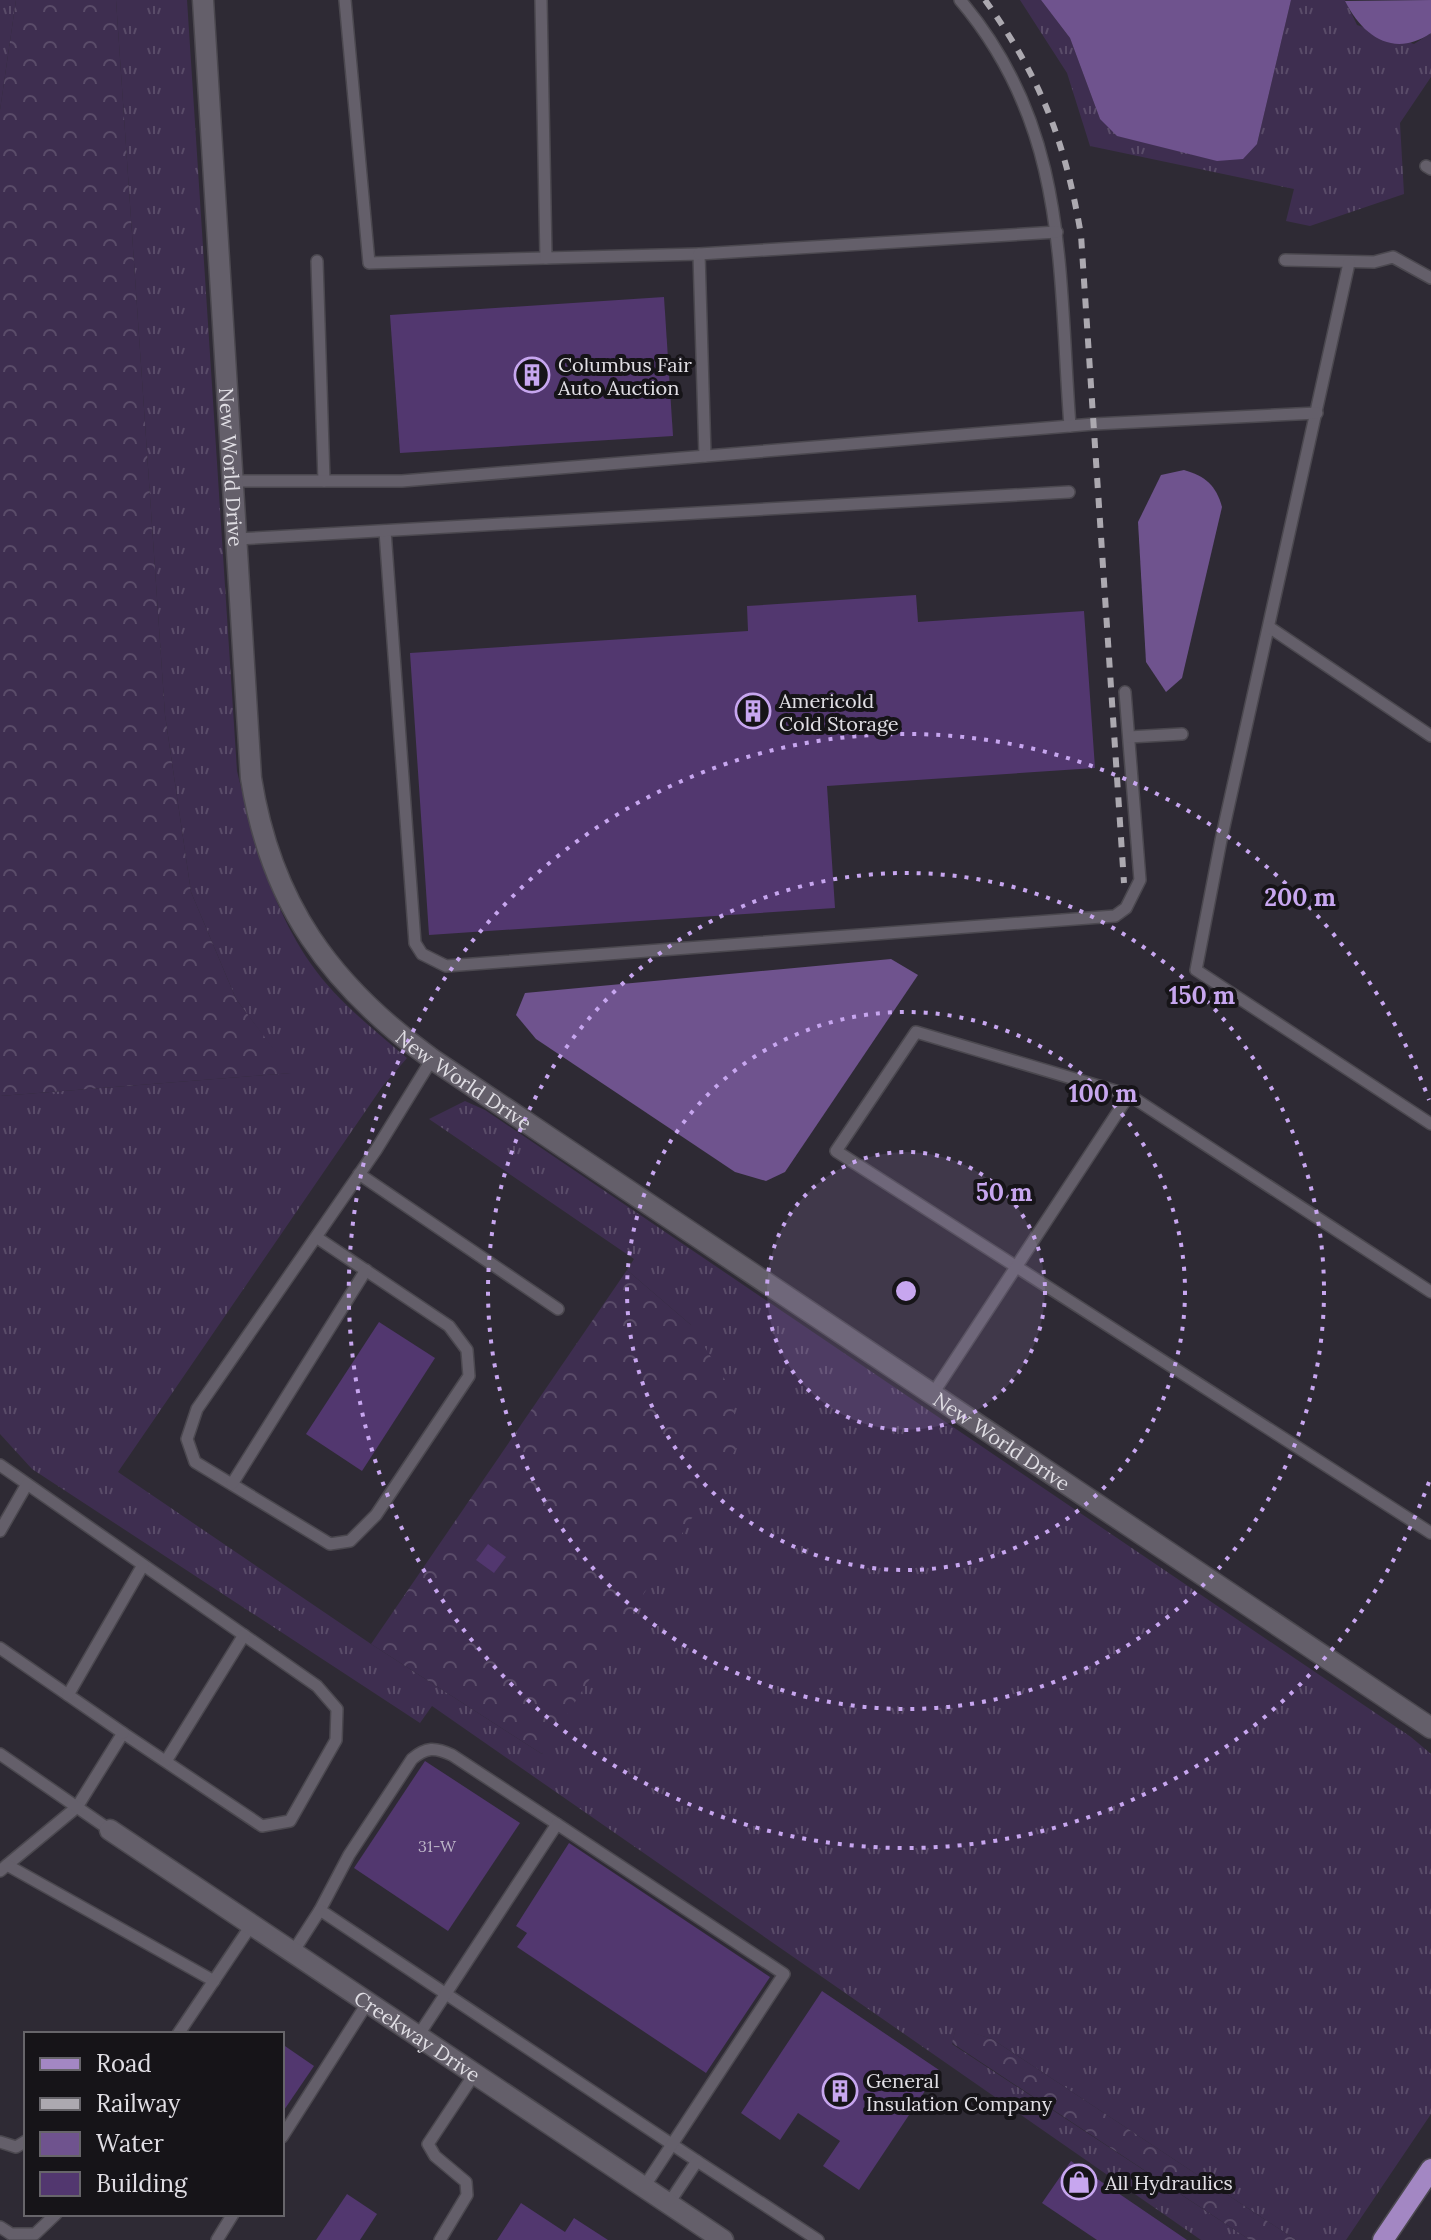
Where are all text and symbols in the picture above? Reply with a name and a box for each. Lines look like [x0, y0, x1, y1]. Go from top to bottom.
place label: Columbus Fair Auto Auction [557, 352, 692, 400]
building icon: Columbus Fair Auto Auction [513, 356, 551, 394]
street label: New World Drive [214, 387, 249, 548]
place label: Americold Cold Storage [778, 688, 899, 736]
building icon: Americold Cold Storage [734, 692, 772, 730]
text: 200 m [1264, 882, 1336, 913]
text: 150 m [1169, 980, 1235, 1011]
street label: New World Drive [391, 1024, 537, 1135]
text: 100 m [1069, 1078, 1137, 1109]
text: 50 m [976, 1177, 1032, 1208]
centre of rings [892, 1277, 920, 1305]
street label: New World Drive [929, 1386, 1075, 1496]
house number: 31-W [418, 1836, 457, 1856]
street label: Creekway Drive [350, 1985, 486, 2087]
legend [24, 2032, 284, 2216]
text: Road [96, 2048, 152, 2079]
place label: General Insulation Company [866, 2068, 1053, 2116]
building icon: General Insulation Company [821, 2072, 859, 2110]
text: Railway [96, 2088, 181, 2119]
text: Water [96, 2128, 164, 2159]
shop icon: All Hydraulics [1060, 2163, 1098, 2201]
text: Building [96, 2168, 188, 2199]
place label: All Hydraulics [1104, 2170, 1233, 2195]

